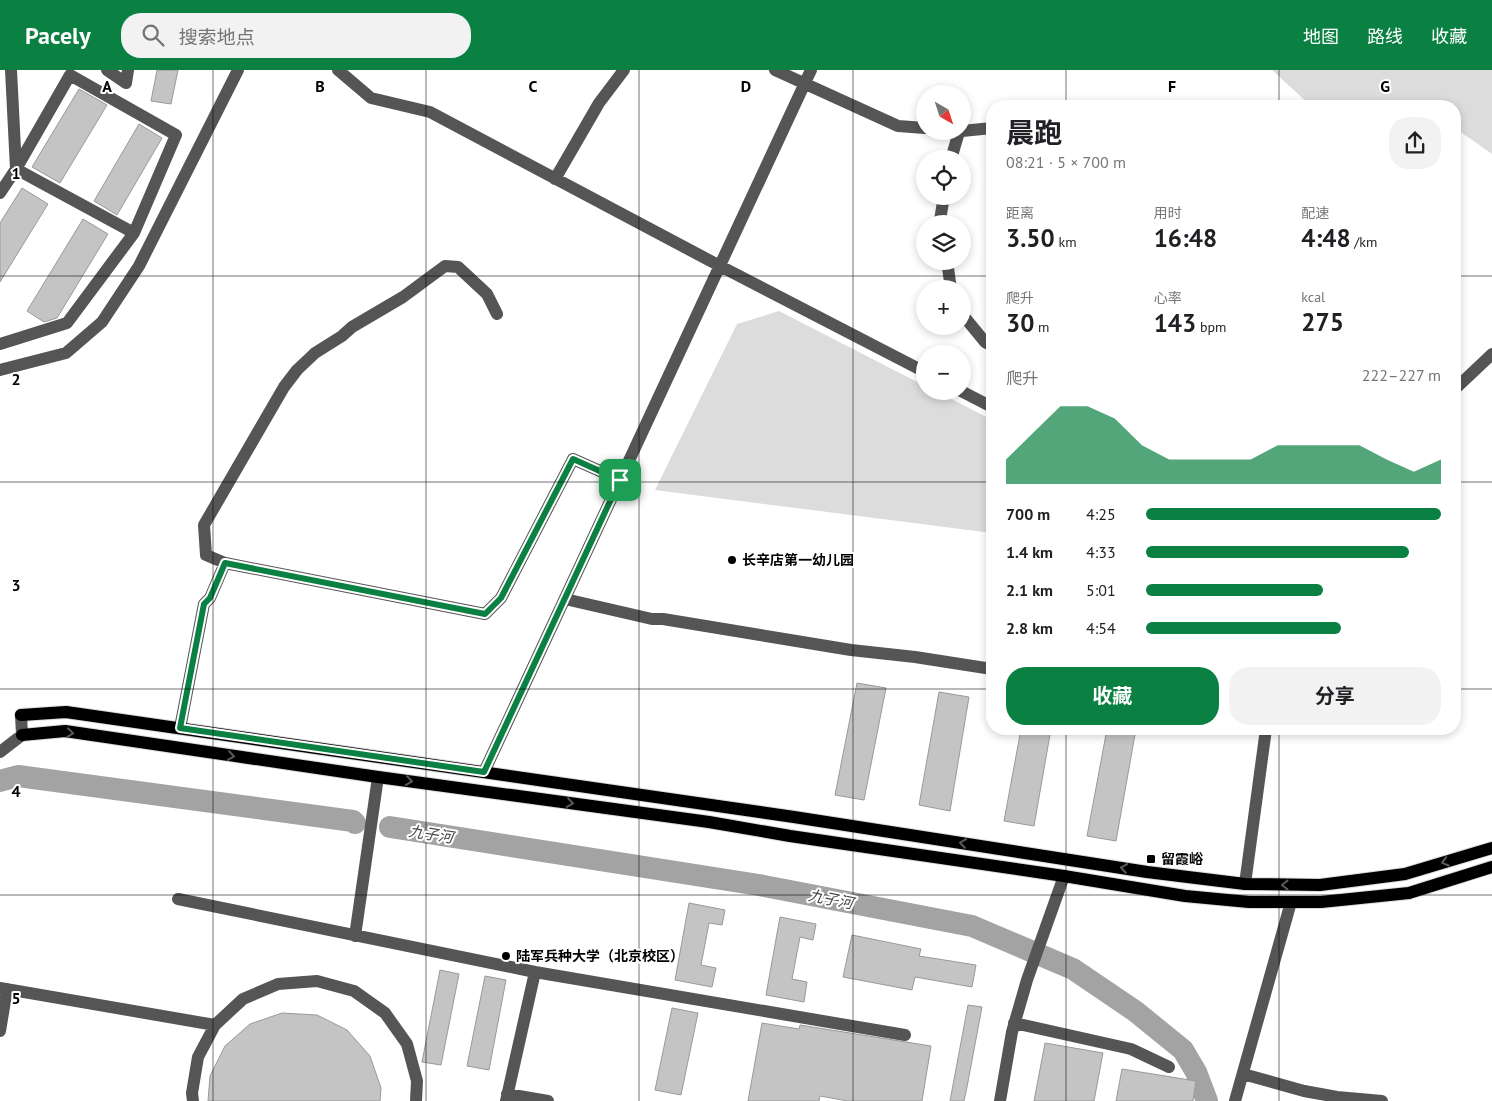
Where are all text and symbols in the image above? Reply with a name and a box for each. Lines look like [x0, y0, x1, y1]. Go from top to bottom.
search box [121, 13, 471, 58]
text: Pacely [25, 20, 91, 51]
icon: search [139, 21, 167, 49]
text: 搜索地点 [179, 25, 255, 49]
text: 地图 [1303, 25, 1339, 48]
text: 路线 [1367, 25, 1403, 48]
text: 收藏 [1431, 25, 1467, 48]
text: A [102, 76, 112, 96]
text: B [315, 76, 325, 96]
text: C [529, 76, 538, 96]
text: D [741, 76, 751, 96]
text: F [1168, 76, 1176, 96]
text: G [1380, 76, 1390, 96]
north arrow [916, 85, 971, 140]
map controls [916, 85, 971, 400]
text: 晨跑 [1006, 114, 1062, 151]
button: share [1389, 117, 1441, 169]
button: locate [916, 150, 971, 205]
text: 08:21 · 5 × 700 m [1006, 152, 1126, 172]
text: 1 [11, 163, 21, 183]
text: 距离 [1006, 204, 1034, 222]
text: 用时 [1154, 204, 1182, 222]
text: 配速 [1301, 204, 1329, 222]
button: layers [916, 215, 971, 270]
text: 3.50 [1006, 222, 1055, 254]
text: 16:48 [1154, 222, 1217, 254]
text: 4:48 [1301, 222, 1351, 254]
text: km [1055, 233, 1077, 251]
text: /km [1351, 233, 1377, 251]
button: + [916, 280, 971, 335]
text: kcal [1301, 288, 1325, 306]
text: 爬升 [1006, 289, 1034, 307]
text: 心率 [1154, 289, 1182, 307]
text: 275 [1301, 306, 1344, 338]
text: 30 [1006, 307, 1034, 339]
text: 143 [1154, 307, 1196, 339]
text: m [1034, 318, 1049, 336]
text: bpm [1196, 318, 1226, 336]
button: − [916, 345, 971, 400]
text: 222–227 m [1362, 365, 1441, 385]
text: 爬升 [1006, 368, 1038, 388]
text: 2 [11, 369, 21, 389]
pin [599, 459, 641, 501]
icon: arrive [606, 466, 634, 494]
text: 700 m [1006, 504, 1050, 524]
text: 4:25 [1086, 504, 1116, 524]
text: 1.4 km [1006, 542, 1053, 562]
text: 4:33 [1086, 542, 1116, 562]
place label: 长辛店第一幼儿园 [742, 551, 854, 569]
marker: 长辛店第一幼儿园 [726, 554, 738, 566]
text: 3 [11, 575, 21, 595]
text: 2.1 km [1006, 580, 1053, 600]
text: 5:01 [1086, 580, 1116, 600]
text: 2.8 km [1006, 618, 1053, 638]
text: 4:54 [1086, 618, 1116, 638]
button: 收藏 [1006, 667, 1219, 725]
button: 分享 [1229, 667, 1441, 725]
one-way arrow [67, 727, 75, 738]
one-way arrow [227, 750, 236, 760]
one-way arrow [406, 775, 414, 786]
text: 4 [11, 781, 21, 801]
one-way arrow [567, 797, 575, 808]
water label: 九子河 [407, 821, 458, 847]
one-way arrow [959, 839, 967, 849]
place label: 留霞峪 [1161, 850, 1203, 868]
marker: 留霞峪 [1145, 853, 1157, 865]
one-way arrow [1442, 856, 1450, 866]
one-way arrow [1119, 863, 1127, 874]
one-way arrow [1281, 880, 1288, 890]
water label: 九子河 [807, 885, 858, 913]
place label: 陆军兵种大学（北京校区） [516, 947, 684, 965]
marker: 陆军兵种大学（北京校区） [500, 950, 512, 962]
text: 5 [11, 988, 21, 1008]

